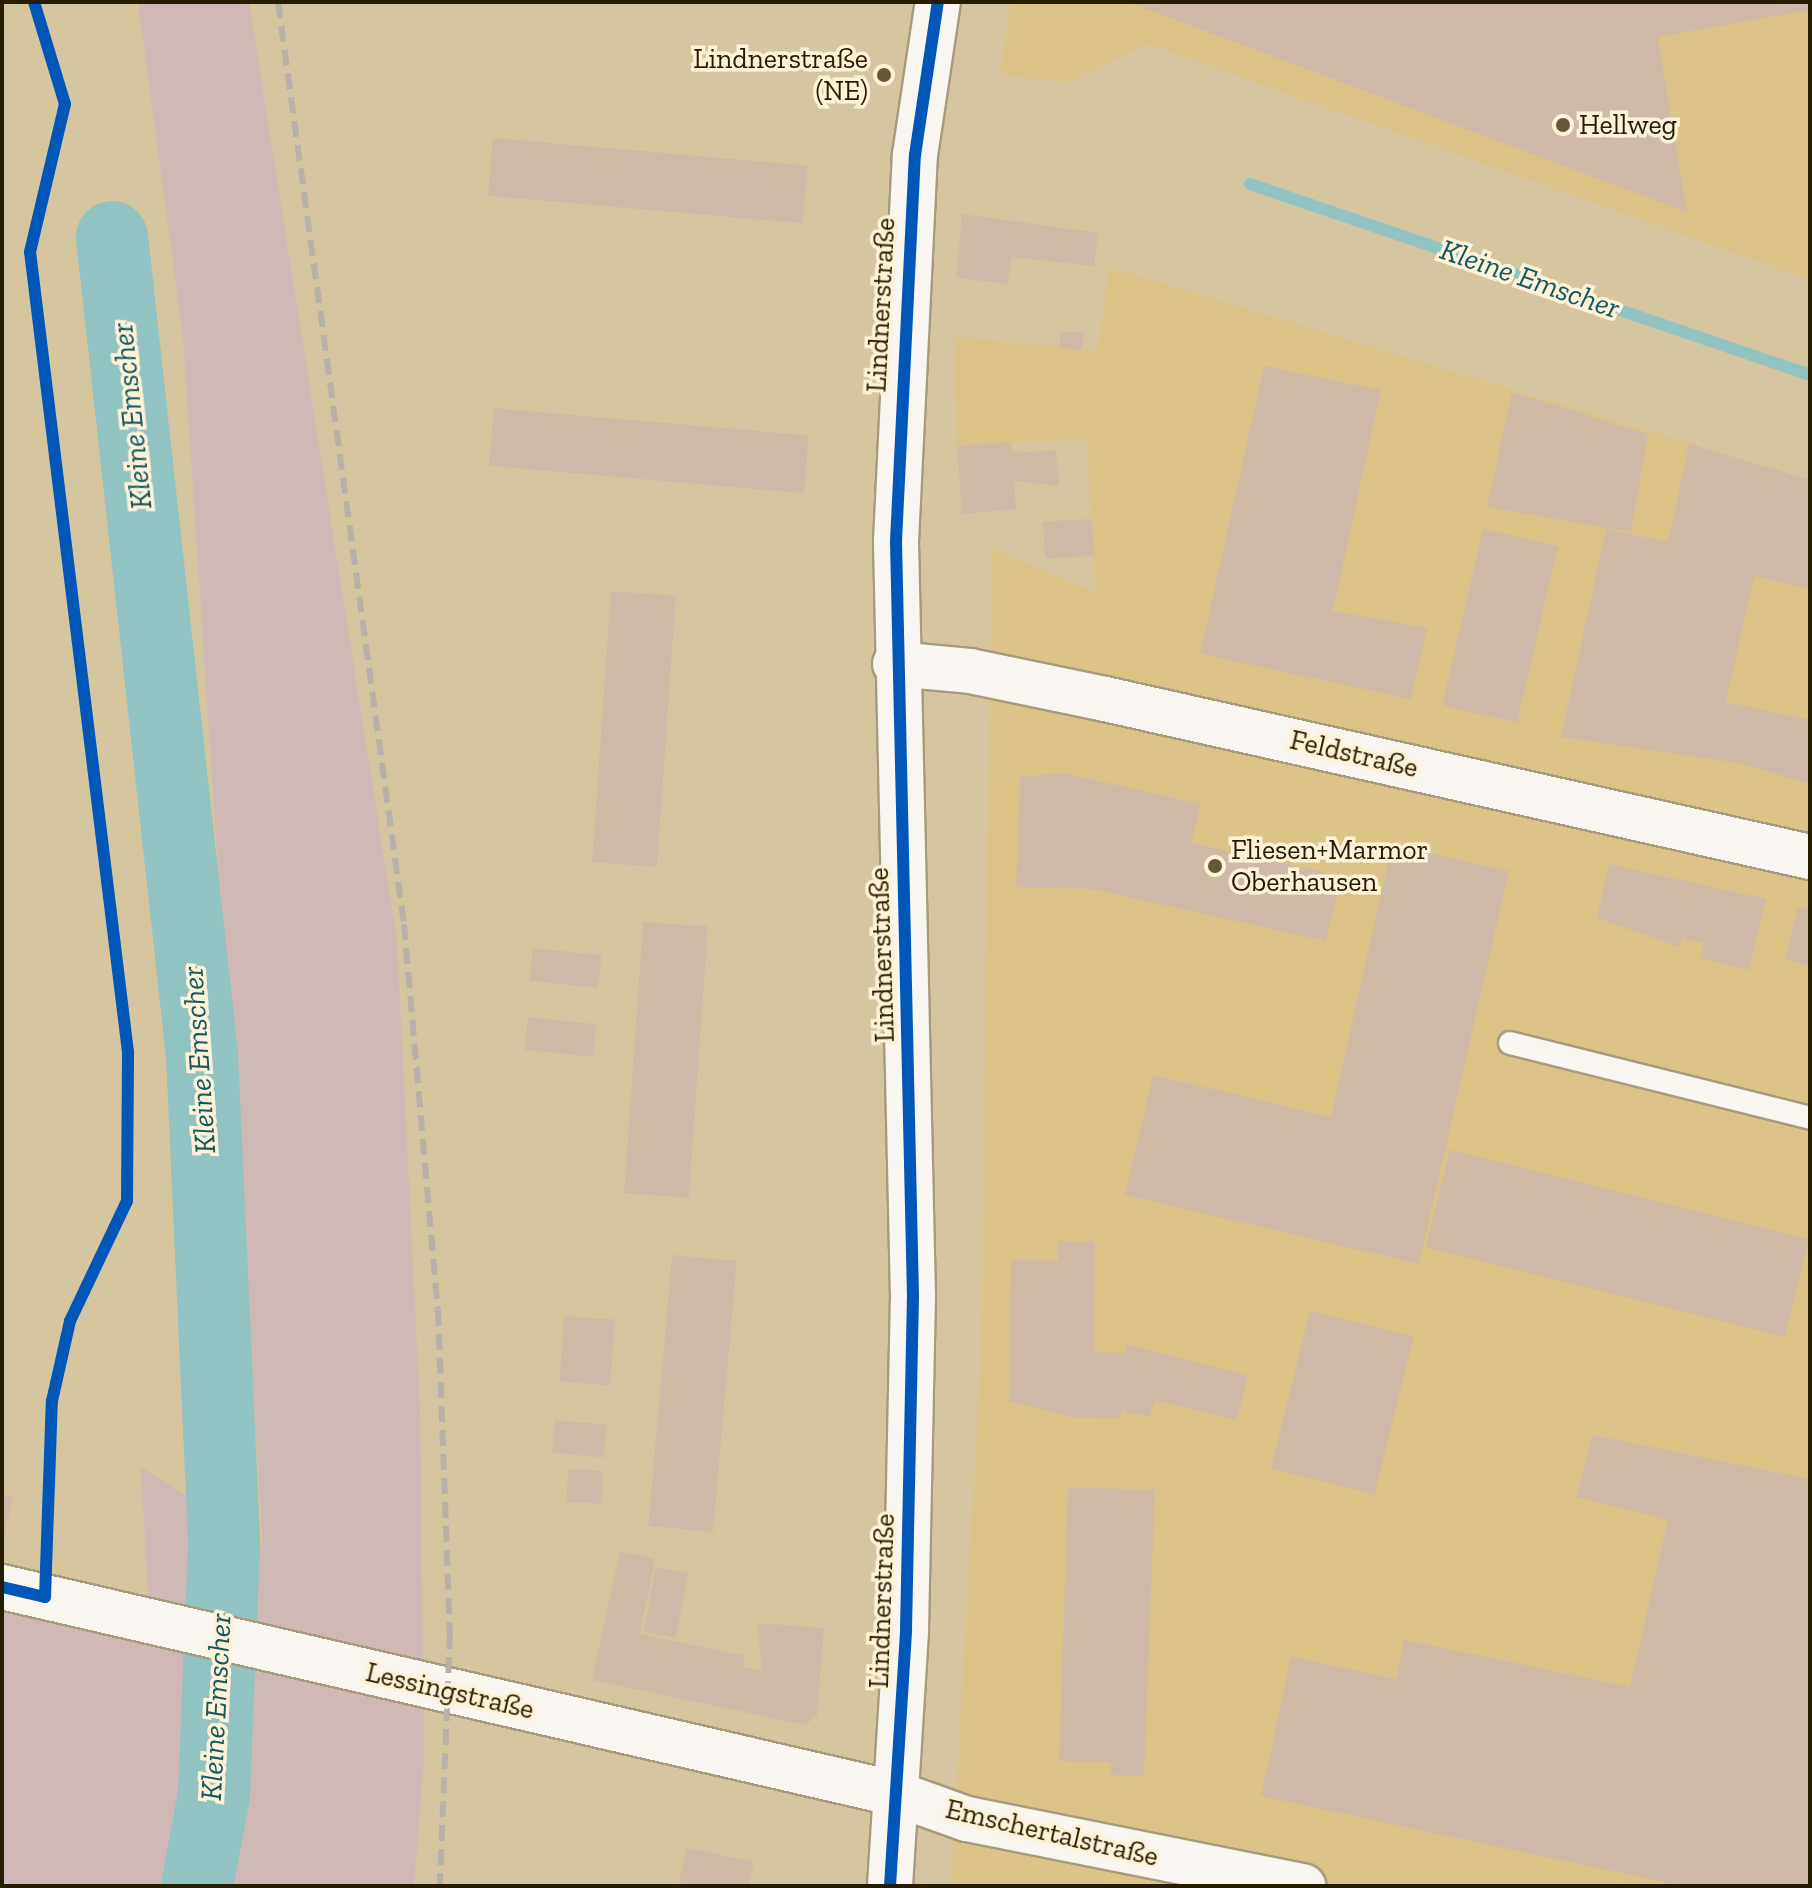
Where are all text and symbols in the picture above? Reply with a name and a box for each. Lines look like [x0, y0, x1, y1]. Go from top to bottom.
place label: Lindnerstraße (NE) [693, 42, 868, 108]
marker: Lindnerstraße (NE) [875, 66, 893, 84]
place label: Hellweg [1579, 108, 1677, 142]
marker: Hellweg [1554, 116, 1572, 134]
street label: Lindnerstraße [860, 217, 902, 393]
water label: Kleine Emscher [1436, 232, 1624, 326]
water label: Kleine Emscher [104, 321, 160, 511]
street label: Feldstraße [1287, 723, 1421, 785]
place label: Fliesen+Marmor Oberhausen [1231, 833, 1428, 899]
marker: Fliesen+Marmor Oberhausen [1206, 857, 1224, 875]
street label: Lindnerstraße [862, 867, 902, 1043]
water label: Kleine Emscher [175, 965, 223, 1155]
street label: Lindnerstraße [862, 1513, 902, 1689]
water label: Kleine Emscher [193, 1613, 239, 1801]
street label: Lessingstraße [363, 1655, 537, 1727]
street label: Emschertalstraße [942, 1792, 1162, 1874]

